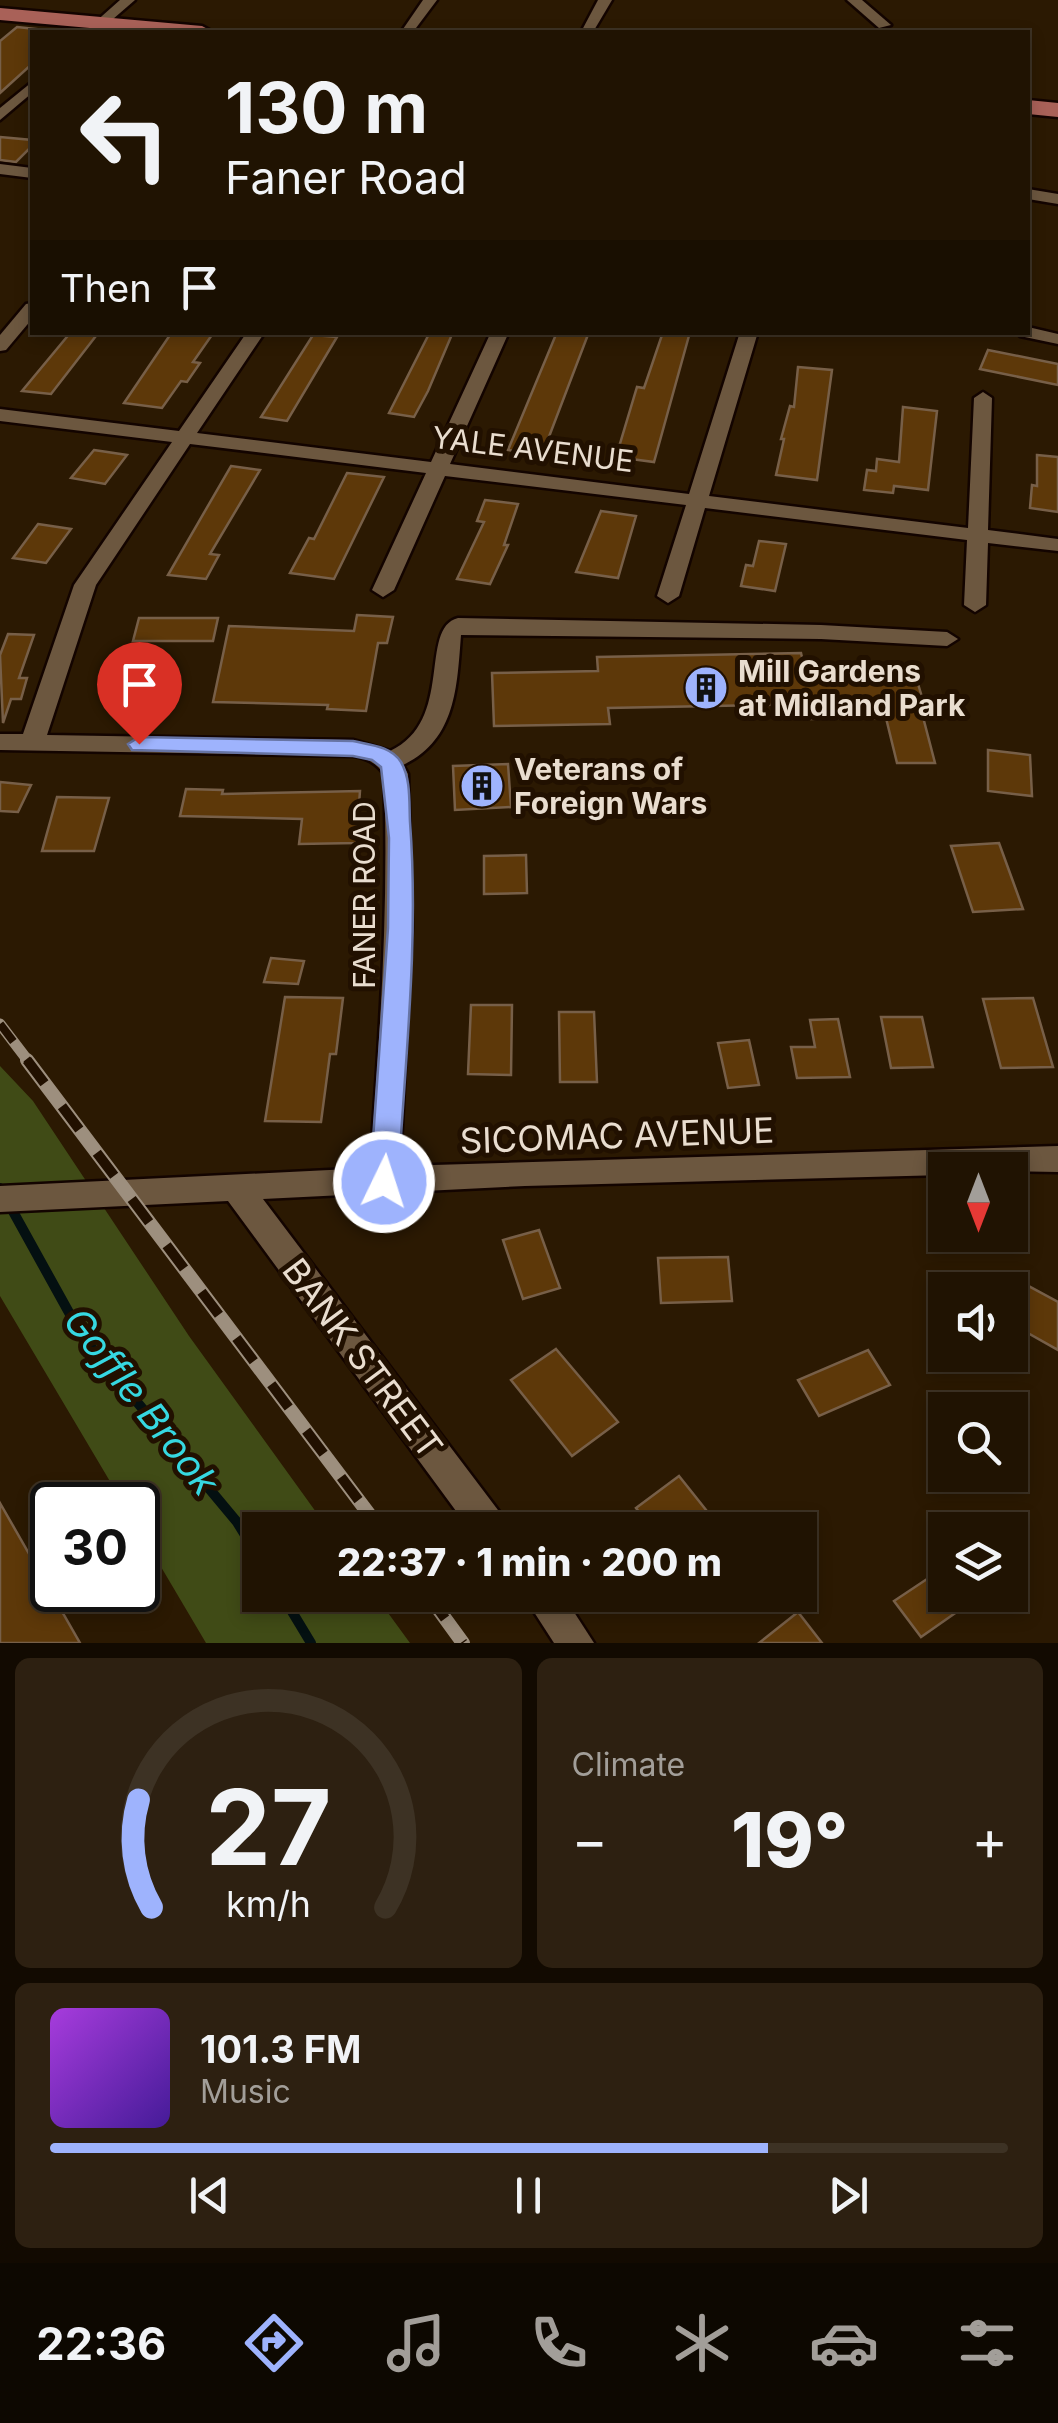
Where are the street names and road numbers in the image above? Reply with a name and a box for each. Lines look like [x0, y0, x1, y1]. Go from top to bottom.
street label: YALE AVENUE [430, 419, 636, 479]
street label: FANER ROAD [346, 801, 382, 989]
street label: SICOMAC AVENUE [459, 1109, 775, 1161]
street label: BANK STREET [274, 1250, 452, 1466]

